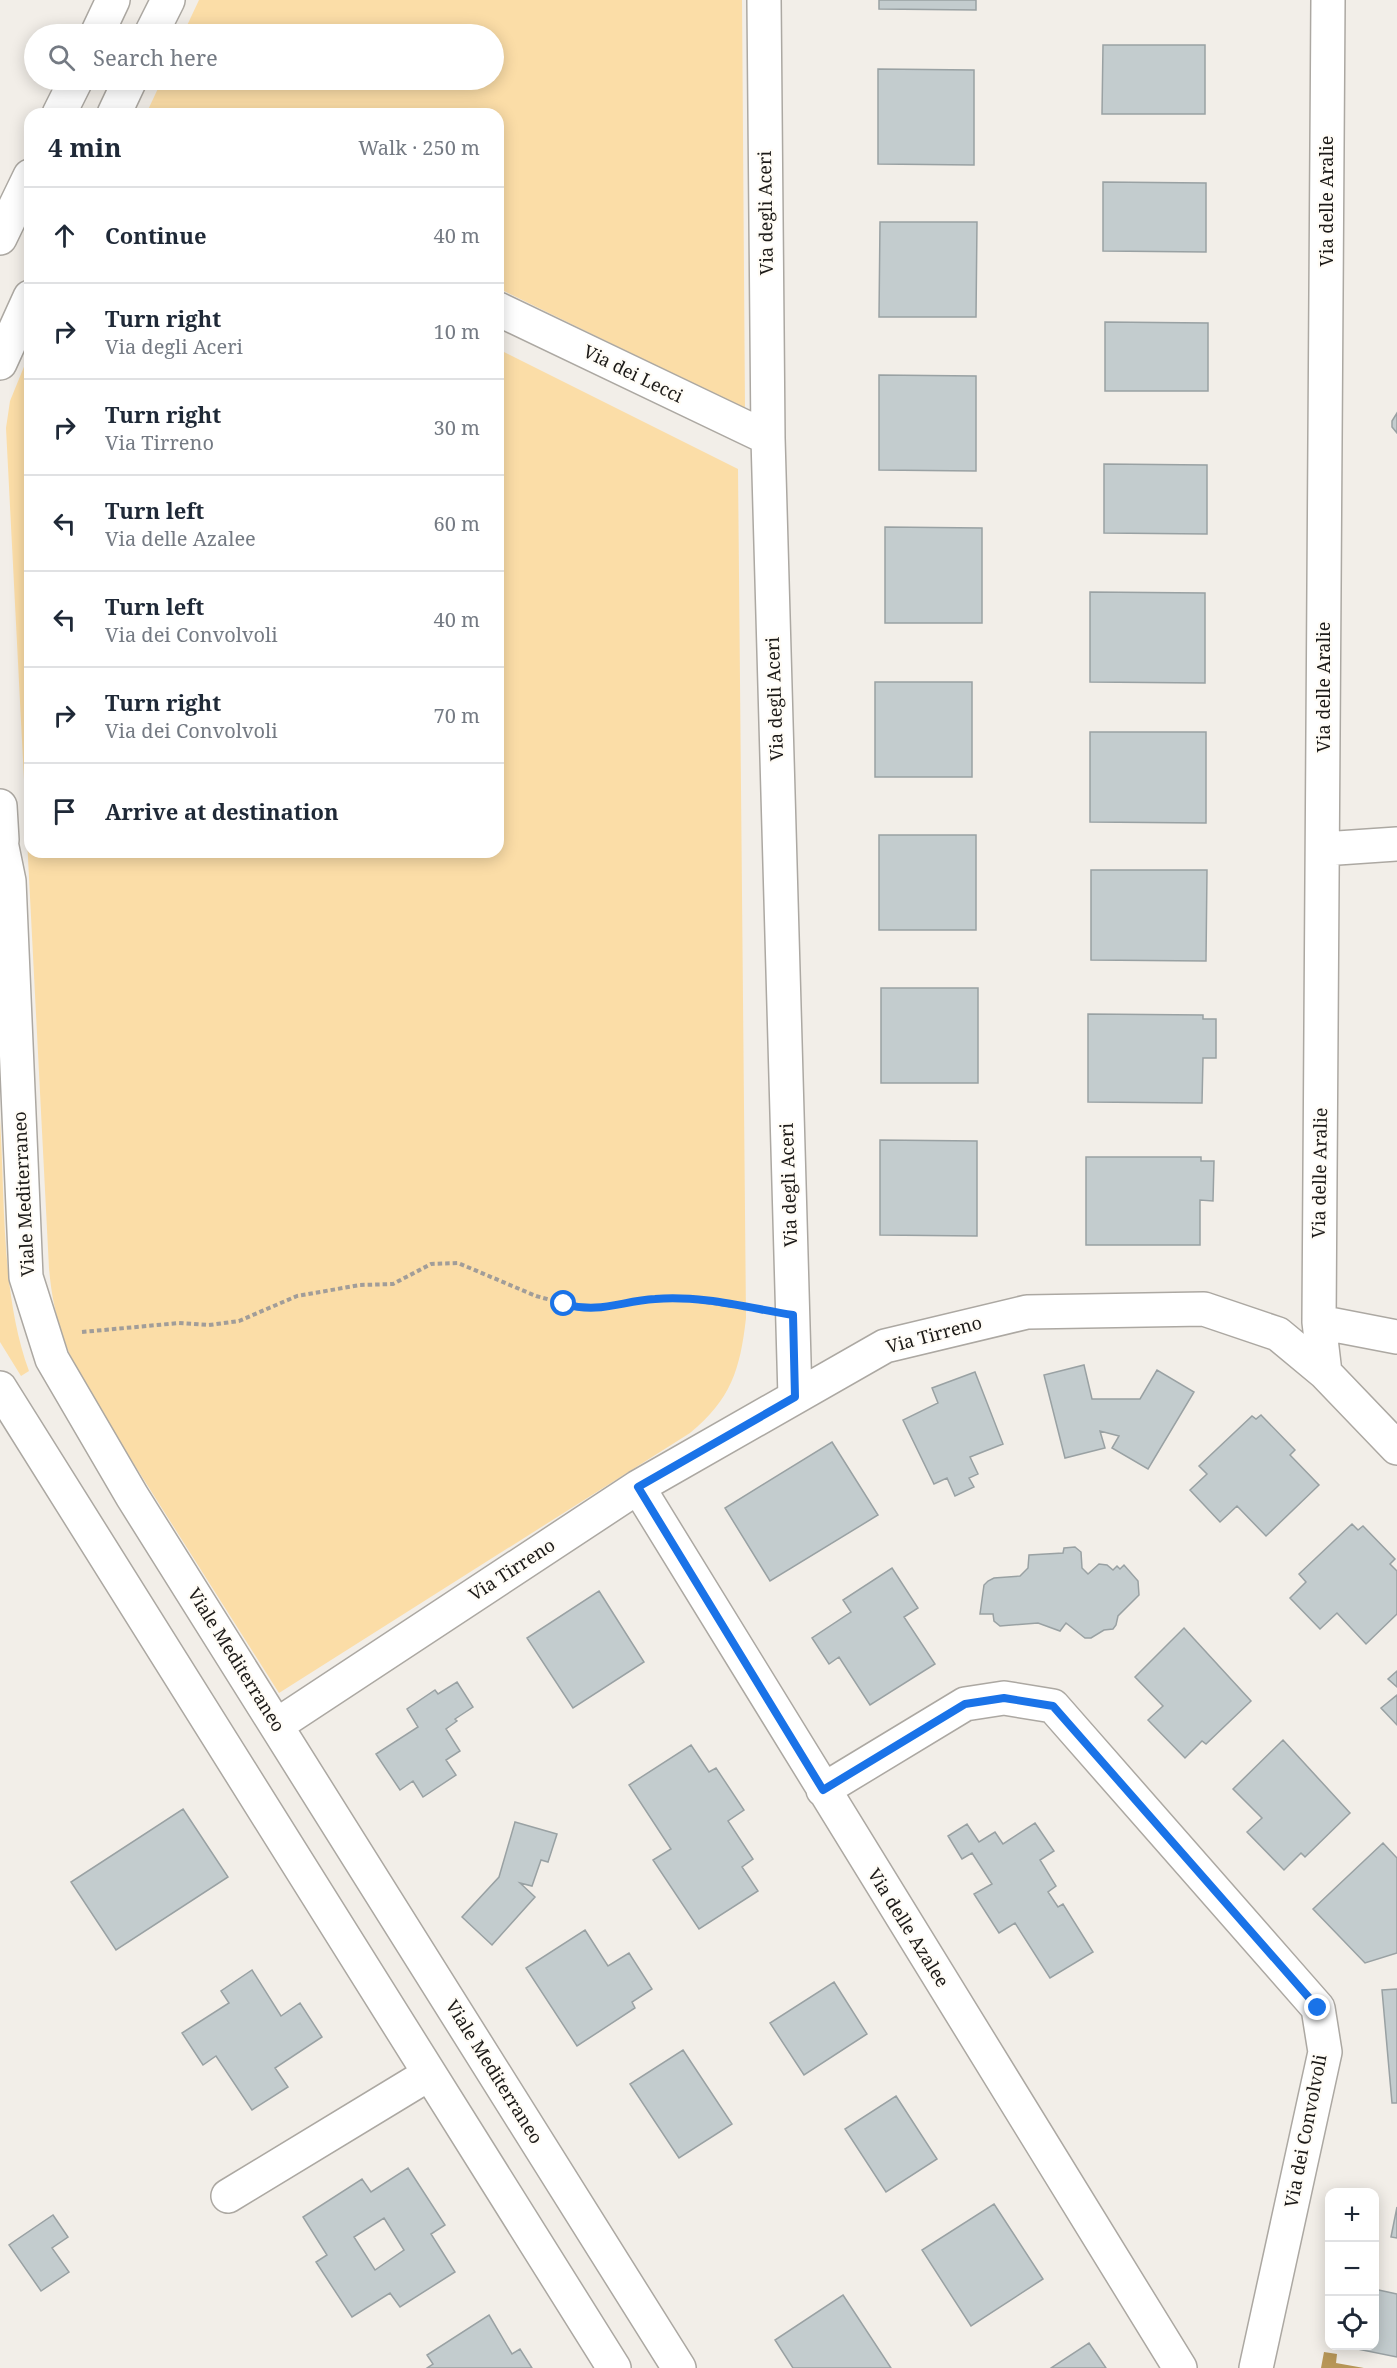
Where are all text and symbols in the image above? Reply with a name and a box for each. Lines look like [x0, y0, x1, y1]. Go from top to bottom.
search box [24, 24, 504, 90]
icon: search [45, 41, 78, 74]
text: Search here [93, 42, 218, 72]
text: 4 min [48, 129, 122, 165]
text: Walk · 250 m [358, 134, 480, 161]
street label: Via delle Aralie [1314, 136, 1338, 266]
street label: Via degli Aceri [752, 151, 778, 275]
icon: ahead [48, 219, 81, 252]
text: Continue [105, 220, 207, 250]
text: 40 m [434, 222, 480, 249]
text: Turn right [105, 303, 221, 333]
icon: right [48, 315, 81, 348]
text: 10 m [434, 318, 480, 345]
text: Via degli Aceri [105, 333, 243, 360]
street label: Via dei Lecci [580, 339, 688, 408]
text: Turn right [105, 399, 221, 429]
icon: right [48, 411, 81, 444]
text: 30 m [434, 414, 480, 441]
text: Via Tirreno [105, 429, 214, 456]
text: Turn left [105, 495, 204, 525]
icon: left [48, 507, 81, 540]
text: 60 m [434, 510, 480, 537]
text: Via delle Azalee [105, 525, 256, 552]
text: Turn left [105, 591, 204, 621]
icon: left [48, 603, 81, 636]
text: 40 m [434, 606, 480, 633]
text: Via dei Convolvoli [105, 621, 278, 648]
street label: Via delle Aralie [1311, 622, 1335, 752]
street label: Via degli Aceri [760, 636, 788, 762]
text: Turn right [105, 687, 221, 717]
icon: right [48, 699, 81, 732]
text: 70 m [434, 702, 480, 729]
text: Via dei Convolvoli [105, 717, 278, 744]
icon: arrive [48, 795, 81, 828]
text: Arrive at destination [105, 796, 339, 826]
street label: Via delle Aralie [1306, 1107, 1332, 1239]
street label: Viale Mediterraneo [7, 1111, 39, 1277]
street label: Via degli Aceri [774, 1122, 802, 1248]
route start [550, 1290, 576, 1316]
street label: Via Tirreno [883, 1310, 984, 1358]
street label: Via Tirreno [464, 1532, 559, 1606]
street label: Viale Mediterraneo [183, 1583, 291, 1736]
street label: Via delle Azalee [863, 1864, 955, 1991]
route end [1304, 1994, 1330, 2020]
street label: Viale Mediterraneo [441, 1995, 549, 2148]
street label: Via dei Convolvoli [1278, 2052, 1332, 2209]
map controls [1325, 2188, 1379, 2350]
button: + [1325, 2188, 1379, 2242]
button: − [1325, 2242, 1379, 2296]
button: locate [1325, 2296, 1379, 2350]

